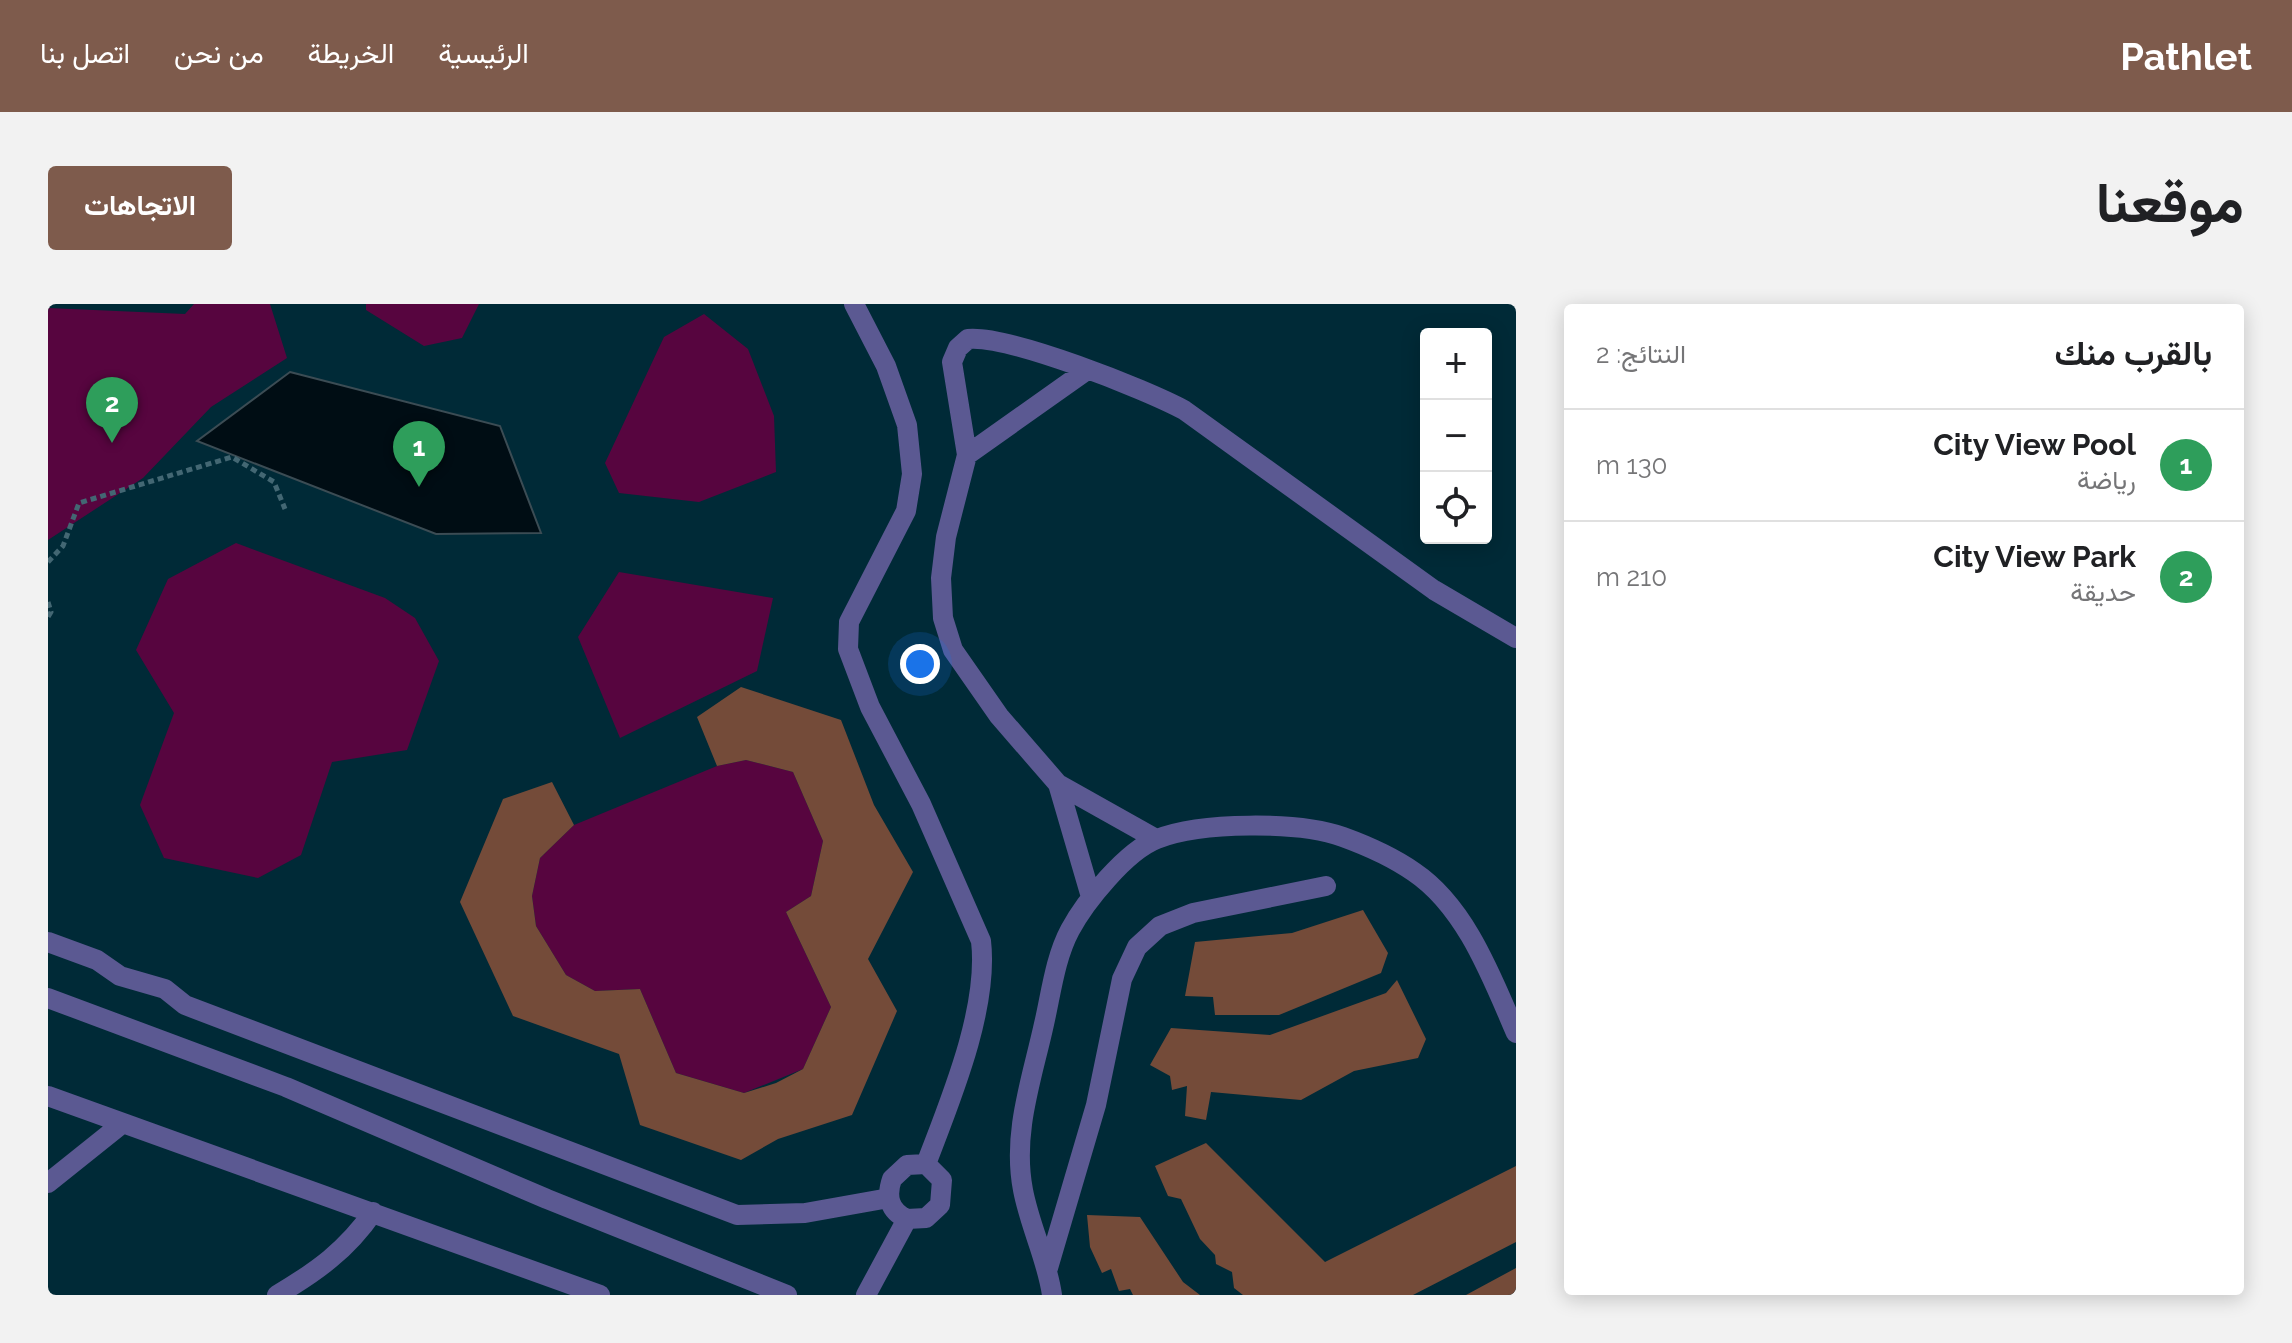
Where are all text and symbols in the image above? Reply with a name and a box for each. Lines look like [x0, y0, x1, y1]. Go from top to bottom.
text: Pathlet [2120, 34, 2252, 79]
text: اتصل بنا [40, 37, 130, 70]
text: من نحن [174, 37, 264, 70]
text: الخريطة [308, 37, 394, 70]
text: الرئيسية [438, 37, 529, 70]
button: الاتجاهات [48, 166, 232, 250]
text: موقعنا [2096, 169, 2244, 235]
map controls [1420, 328, 1492, 544]
button: + [1420, 328, 1492, 400]
text: بالقرب منك [2055, 333, 2212, 373]
text: النتائج: 2 [1596, 339, 1686, 369]
pin: 2 [86, 377, 138, 443]
button: − [1420, 400, 1492, 472]
pin: 1 [393, 421, 445, 487]
text: City View Pool [1933, 427, 2136, 462]
text: 130 m [1596, 450, 1667, 480]
text: 1 [2180, 450, 2192, 480]
text: رياضة [2077, 465, 2136, 495]
button: locate [1420, 472, 1492, 544]
text: City View Park [1933, 539, 2136, 574]
text: 210 m [1596, 562, 1667, 592]
text: 2 [2179, 562, 2193, 592]
text: حديقة [2070, 577, 2136, 607]
your location [900, 644, 940, 684]

